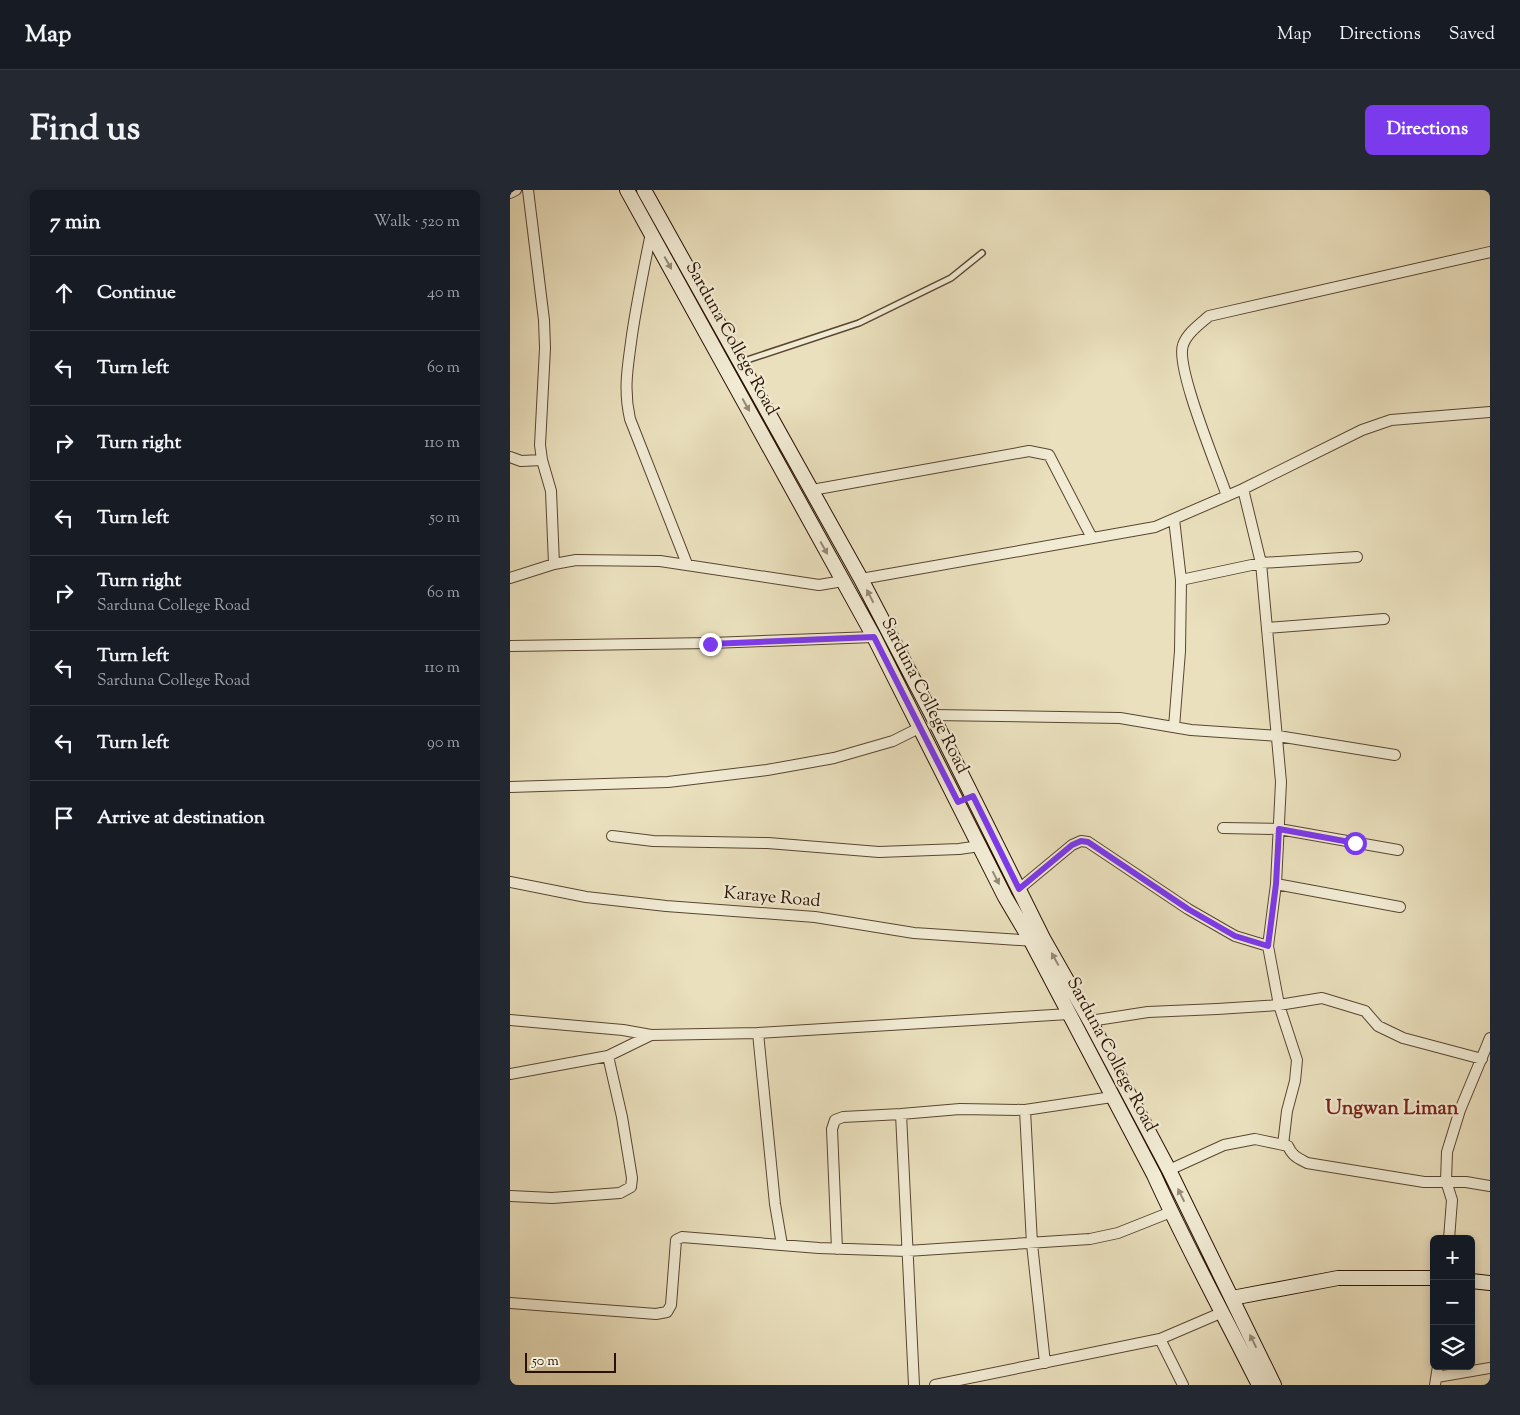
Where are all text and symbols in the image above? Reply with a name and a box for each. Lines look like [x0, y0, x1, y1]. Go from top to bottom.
text: Map [25, 18, 71, 52]
text: Map [1277, 22, 1312, 48]
text: Directions [1340, 22, 1421, 48]
text: Saved [1449, 22, 1495, 48]
text: Find us [30, 105, 140, 156]
button: Directions [1365, 105, 1490, 155]
text: 7 min [50, 208, 101, 238]
text: Walk · 520 m [374, 211, 460, 234]
one-way arrow [663, 256, 672, 270]
street label: Sarduna College Road [678, 257, 784, 421]
icon: ahead [50, 279, 78, 307]
text: Continue [97, 280, 176, 307]
text: 40 m [427, 282, 460, 305]
icon: left [50, 354, 78, 382]
text: Turn left [97, 355, 169, 382]
text: 60 m [427, 357, 460, 380]
one-way arrow [742, 398, 750, 413]
icon: right [50, 429, 78, 457]
text: Turn right [97, 430, 181, 457]
text: 110 m [424, 432, 460, 455]
icon: left [50, 504, 78, 532]
text: Turn left [97, 505, 169, 532]
text: 50 m [429, 507, 460, 530]
one-way arrow [820, 541, 829, 554]
text: Turn right [97, 568, 181, 595]
icon: right [50, 579, 78, 607]
text: 60 m [427, 582, 460, 605]
one-way arrow [866, 589, 874, 604]
text: Sarduna College Road [97, 595, 250, 618]
street label: Sarduna College Road [873, 613, 975, 779]
route end [699, 633, 722, 656]
text: Turn left [97, 643, 169, 670]
icon: left [50, 654, 78, 682]
text: 110 m [424, 657, 460, 680]
text: Sarduna College Road [97, 670, 250, 693]
icon: left [50, 729, 78, 757]
text: Turn left [97, 730, 169, 757]
text: 90 m [427, 732, 460, 755]
icon: arrive [50, 804, 78, 832]
text: Arrive at destination [97, 805, 265, 832]
route start [1344, 832, 1367, 855]
one-way arrow [992, 871, 1000, 886]
street label: Karaye Road [722, 881, 822, 915]
one-way arrow [1051, 953, 1060, 966]
street label: Sarduna College Road [1059, 973, 1163, 1137]
district label: Ungwan Liman [1325, 1095, 1459, 1124]
one-way arrow [1177, 1188, 1185, 1202]
map controls [1430, 1235, 1475, 1370]
button: + [1430, 1235, 1475, 1280]
button: − [1430, 1280, 1475, 1325]
button: layers [1430, 1325, 1475, 1370]
one-way arrow [1249, 1334, 1257, 1348]
scale bar [525, 1350, 616, 1373]
text: 50 m [532, 1352, 559, 1372]

